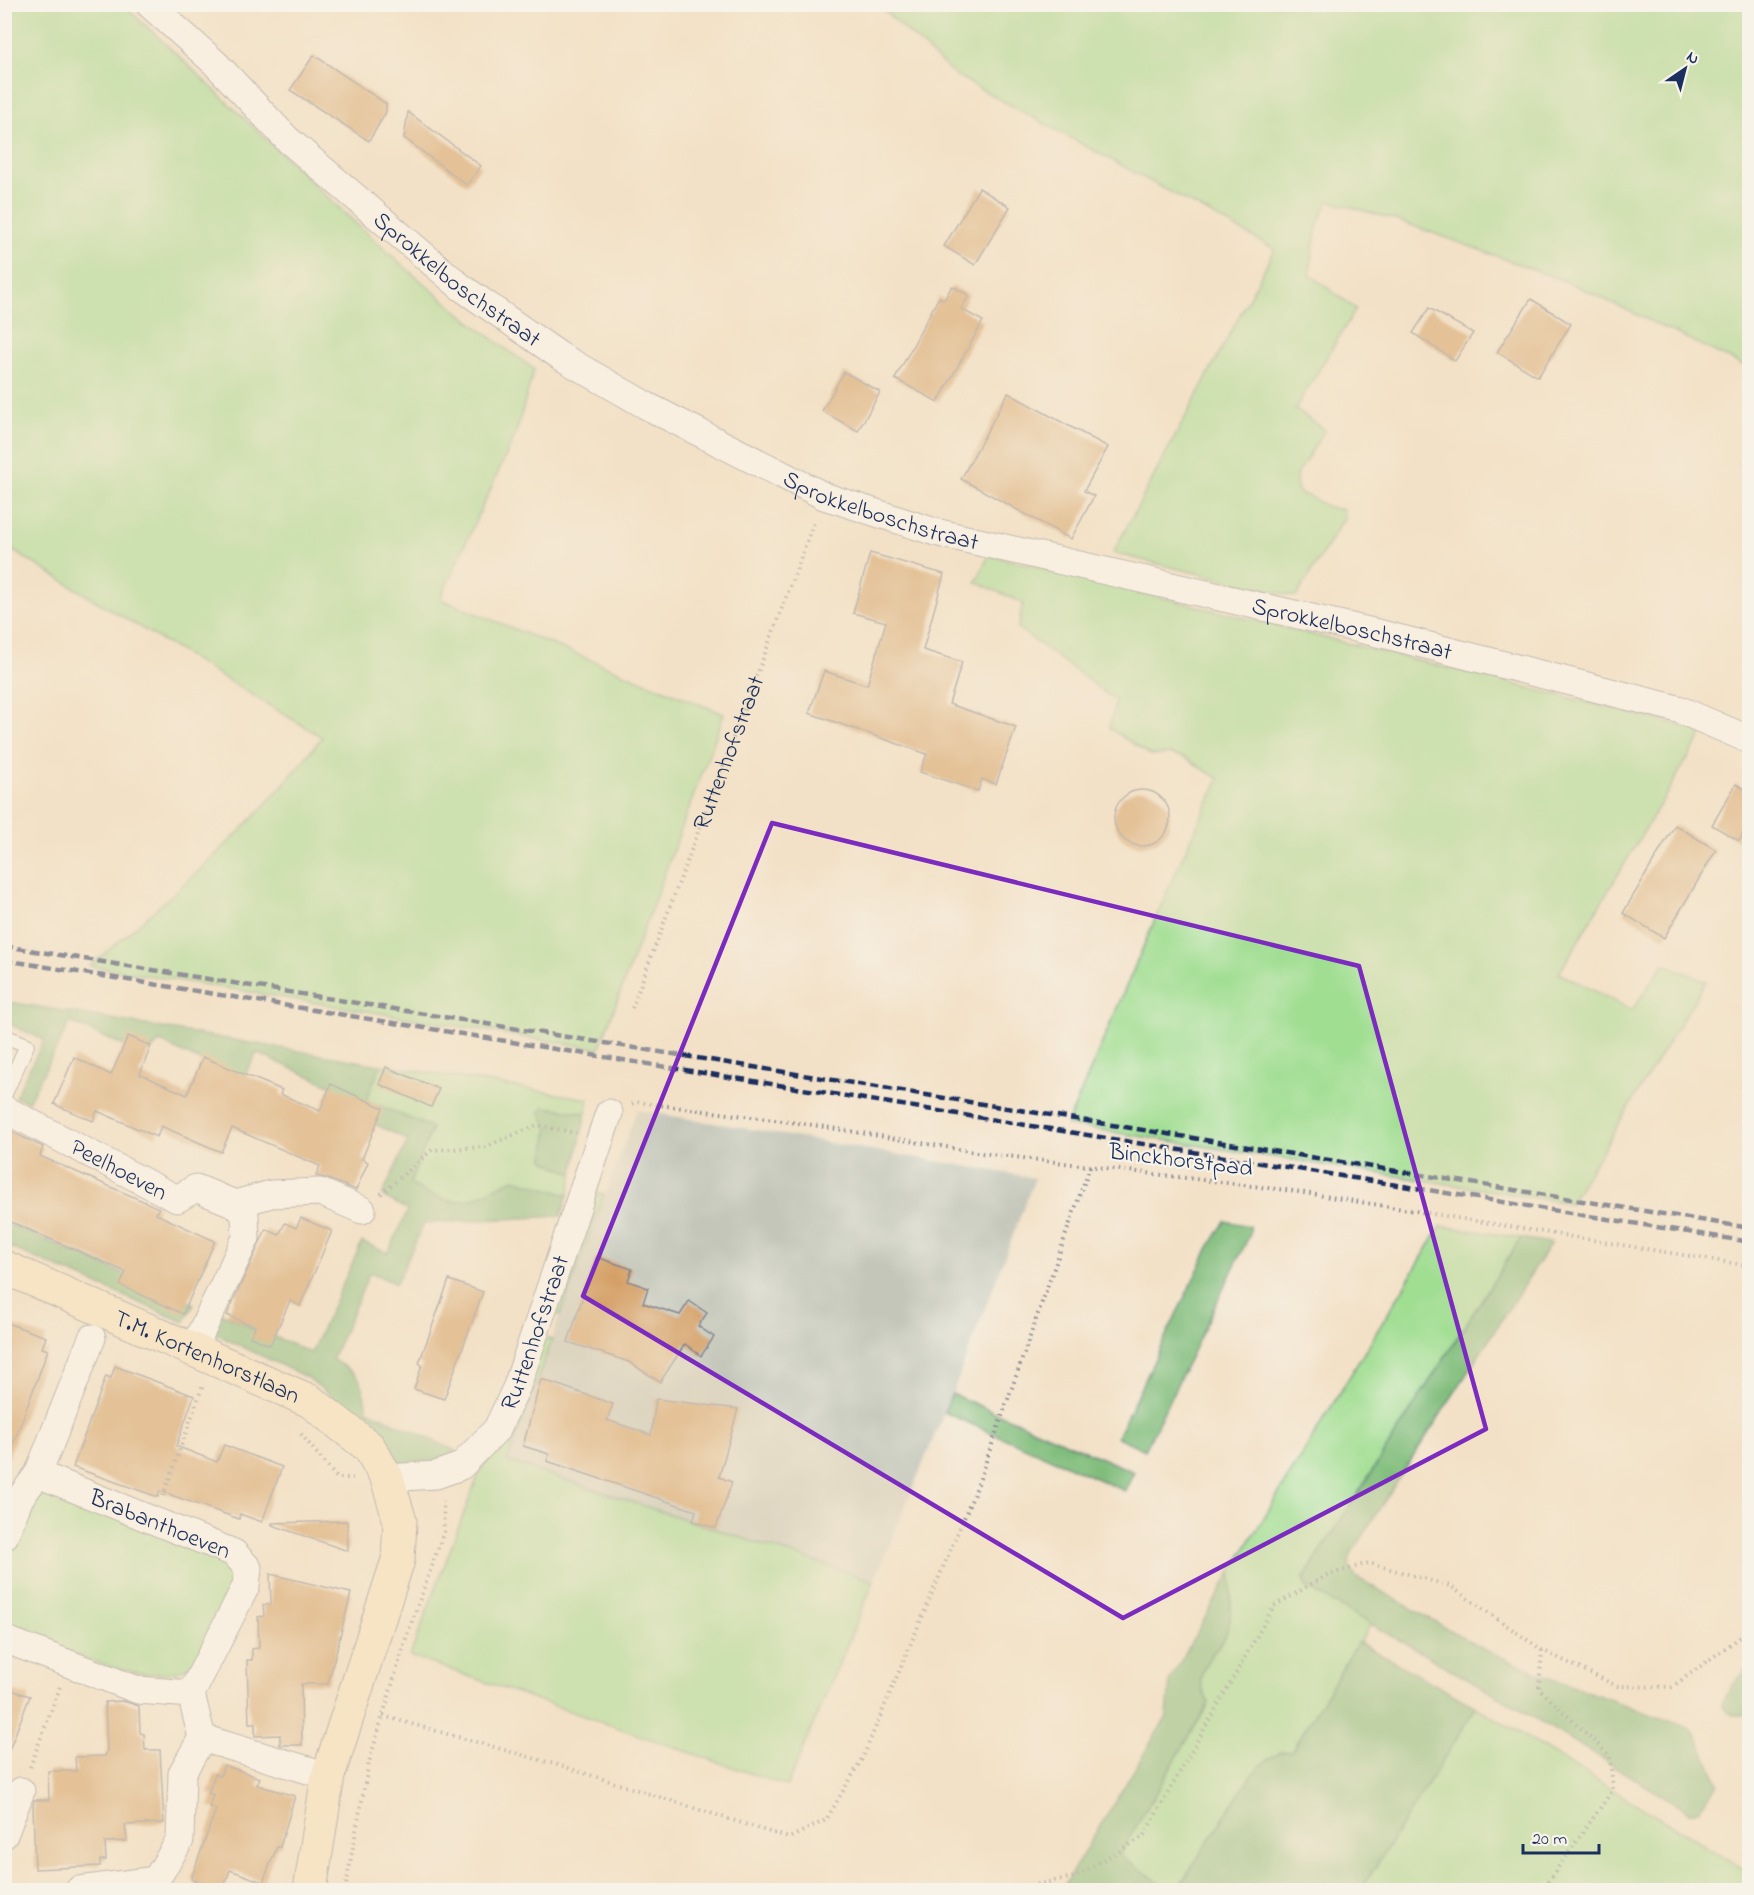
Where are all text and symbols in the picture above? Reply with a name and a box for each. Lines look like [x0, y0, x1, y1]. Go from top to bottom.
north arrow [1655, 39, 1715, 99]
text: N [1681, 45, 1704, 71]
street label: Sprokkelboschstraat [364, 204, 547, 358]
street label: Sprokkelboschstraat [776, 463, 982, 561]
street label: Sprokkelboschstraat [1248, 590, 1455, 671]
street label: Ruttenhofstraat [685, 671, 775, 835]
street label: Peelhoeven [63, 1131, 173, 1211]
street label: Binckhorstpad [1106, 1135, 1255, 1188]
street label: Ruttenhofstraat [493, 1251, 580, 1417]
street label: T.M. Kortenhorstlaan [108, 1302, 305, 1414]
street label: Brabanthoeven [83, 1481, 235, 1570]
scale bar [1523, 1817, 1600, 1855]
text: 20 m [1532, 1827, 1567, 1853]

